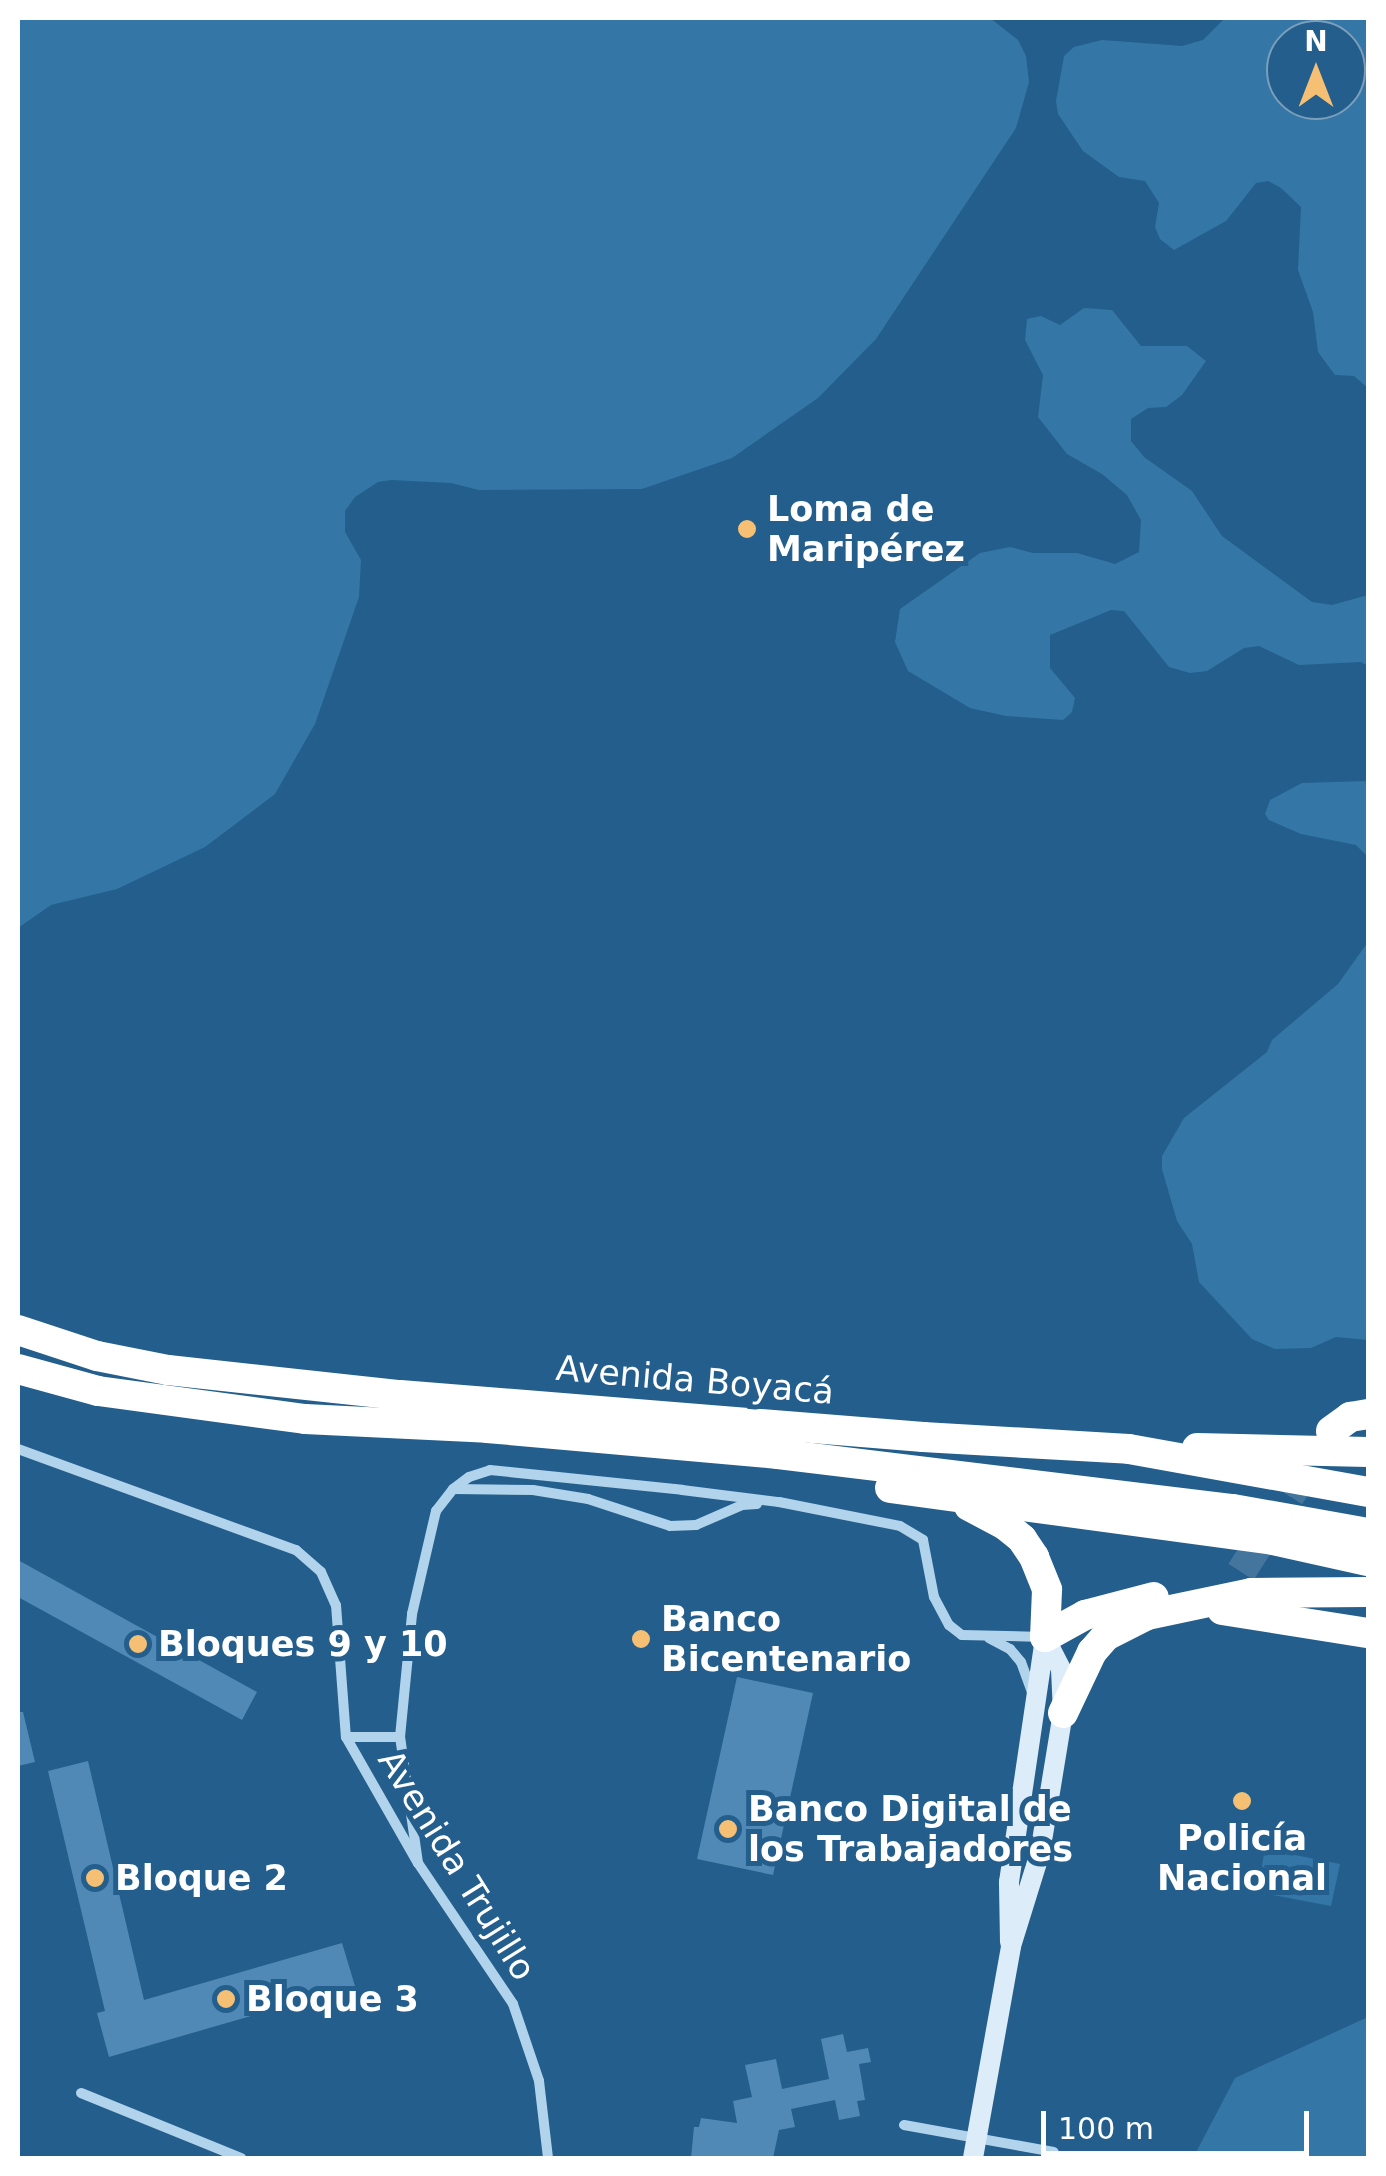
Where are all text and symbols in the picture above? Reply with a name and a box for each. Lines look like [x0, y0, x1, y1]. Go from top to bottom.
north arrow [1266, 20, 1366, 120]
text: N [1304, 25, 1328, 58]
place label: Loma de Maripérez [767, 488, 965, 570]
marker: Loma de Maripérez [736, 518, 758, 540]
street label: Avenida Boyacá [554, 1347, 836, 1413]
place label: Banco Bicentenario [661, 1598, 911, 1680]
place label: Bloques 9 y 10 [158, 1623, 448, 1665]
marker: Banco Bicentenario [630, 1628, 652, 1650]
marker: Bloques 9 y 10 [127, 1633, 149, 1655]
street label: Avenida Trujillo [369, 1742, 545, 1988]
place label: Banco Digital de los Trabajadores [748, 1788, 1073, 1870]
marker: Policía Nacional [1231, 1790, 1253, 1812]
place label: Policía Nacional [1157, 1817, 1327, 1899]
marker: Banco Digital de los Trabajadores [717, 1818, 739, 1840]
place label: Bloque 2 [115, 1857, 288, 1899]
marker: Bloque 2 [84, 1867, 106, 1889]
place label: Bloque 3 [246, 1978, 419, 2020]
marker: Bloque 3 [215, 1988, 237, 2010]
scale bar [1046, 2091, 1314, 2153]
text: 100 m [1058, 2111, 1154, 2146]

